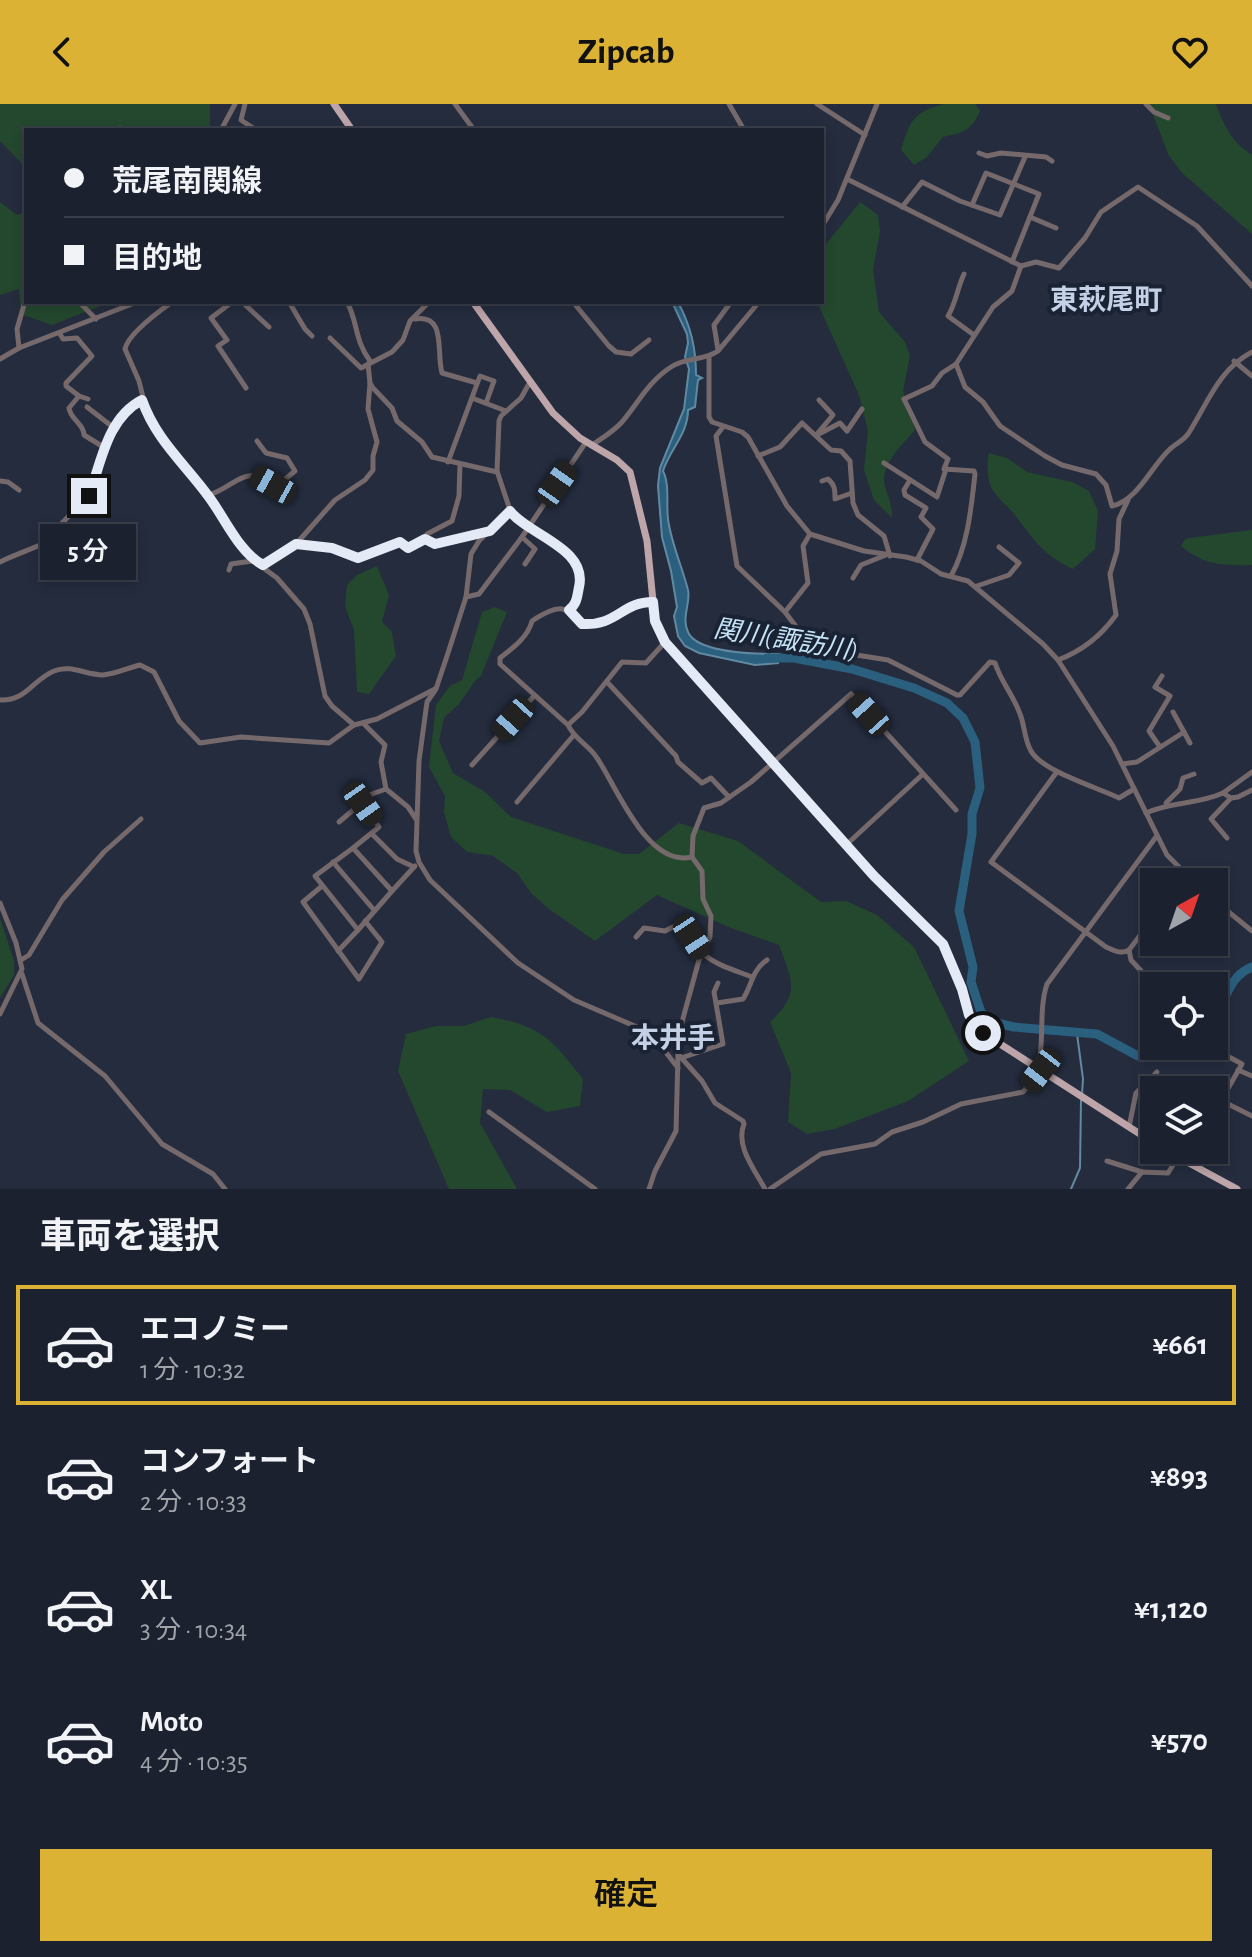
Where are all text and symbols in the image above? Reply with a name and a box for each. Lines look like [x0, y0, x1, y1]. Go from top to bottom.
icon: back [40, 30, 84, 74]
icon: heart [1168, 30, 1212, 74]
text: Zipcab [577, 34, 675, 70]
text: 荒尾南関線 [112, 167, 262, 197]
text: 目的地 [112, 244, 202, 274]
district label: 東萩尾町 [1050, 285, 1162, 315]
car [533, 457, 581, 511]
car [246, 463, 300, 507]
route end [71, 478, 107, 514]
callout: 5 分 [41, 524, 137, 580]
text: 5 分 [67, 539, 109, 565]
water label: 関川(諏訪川) [712, 615, 860, 664]
car [844, 688, 894, 740]
car [488, 693, 538, 745]
car [339, 777, 387, 831]
north arrow [1140, 868, 1228, 956]
map controls [1140, 868, 1228, 1164]
car [669, 910, 715, 964]
button: locate [1140, 972, 1228, 1060]
route start [965, 1015, 1001, 1051]
district label: 本井手 [631, 1023, 715, 1053]
car [1017, 1044, 1065, 1096]
button: layers [1140, 1076, 1228, 1164]
text: 車両を選択 [40, 1219, 220, 1255]
icon: car [44, 1309, 116, 1381]
text: エコノミー [140, 1315, 290, 1345]
text: ¥661 [1152, 1330, 1208, 1360]
text: 1 分 · 10:32 [140, 1357, 245, 1383]
icon: car [44, 1441, 116, 1513]
text: コンフォート [140, 1447, 319, 1477]
text: ¥893 [1150, 1462, 1208, 1492]
text: 2 分 · 10:33 [140, 1489, 247, 1515]
icon: car [44, 1573, 116, 1645]
text: XL [140, 1575, 172, 1605]
text: ¥1,120 [1134, 1594, 1208, 1624]
text: 3 分 · 10:34 [140, 1617, 247, 1643]
icon: car [44, 1705, 116, 1777]
text: Moto [140, 1707, 203, 1737]
text: ¥570 [1151, 1726, 1208, 1756]
text: 4 分 · 10:35 [140, 1749, 248, 1775]
button: 確定 [40, 1849, 1212, 1941]

